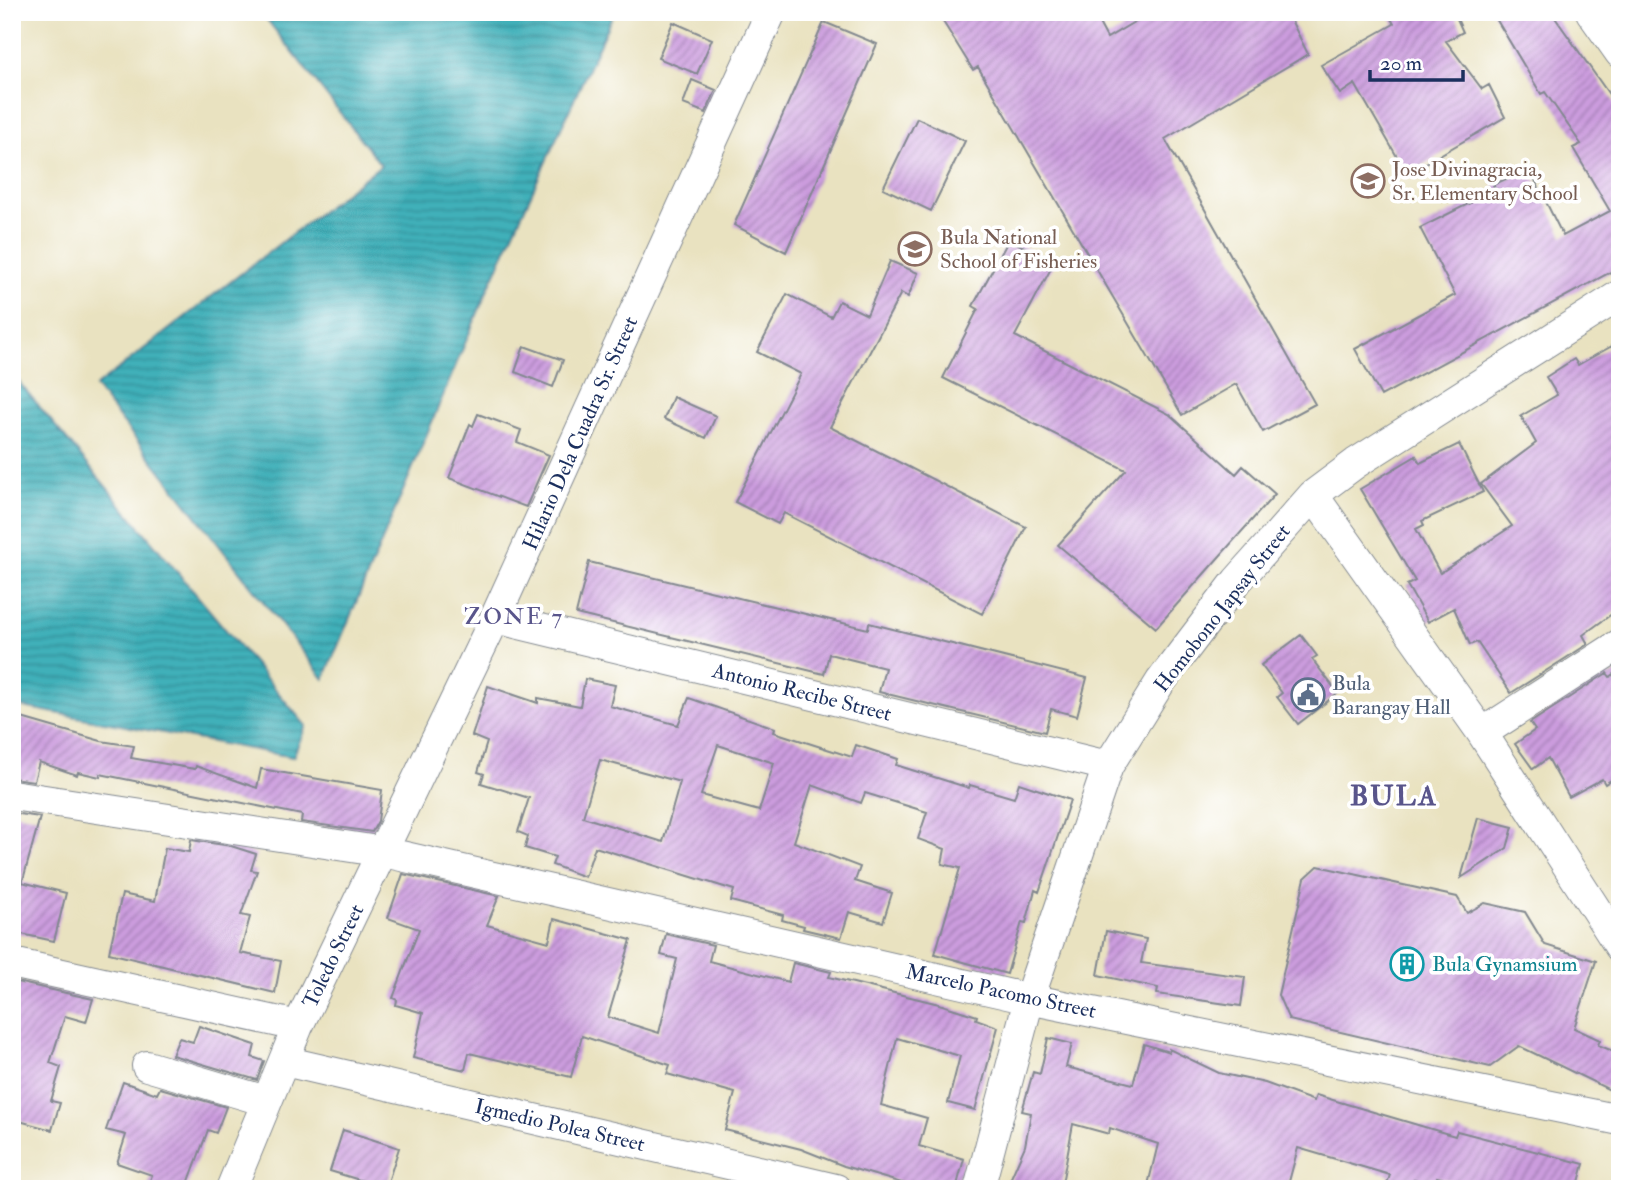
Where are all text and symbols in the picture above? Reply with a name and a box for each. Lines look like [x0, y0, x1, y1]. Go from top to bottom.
scale bar [1370, 38, 1462, 82]
text: 20 m [1380, 50, 1422, 77]
place label: Jose Divinagracia, Sr. Elementary School [1391, 156, 1579, 207]
school or university icon: Jose Divinagracia, Sr. Elementary School [1349, 162, 1387, 200]
place label: Bula National School of Fisheries [940, 224, 1097, 275]
school or university icon: Bula National School of Fisheries [896, 230, 934, 268]
street label: Hilario Dela Cuadra Sr. Street [517, 312, 644, 554]
street label: Homobono Japsay Street [1148, 519, 1297, 698]
district label: ZONE 7 [464, 602, 564, 631]
street label: Antonio Recibe Street [709, 657, 894, 728]
place label: Bula Barangay Hall [1332, 670, 1451, 721]
public building icon: Bula Barangay Hall [1289, 676, 1327, 714]
district label: BULA [1350, 779, 1438, 814]
street label: Toledo Street [297, 900, 370, 1013]
building icon: Bula Gynamsium [1388, 945, 1426, 983]
place label: Bula Gynamsium [1432, 951, 1578, 978]
street label: Marcelo Pacomo Street [903, 958, 1099, 1025]
street label: Igmedio Polea Street [472, 1093, 648, 1158]

